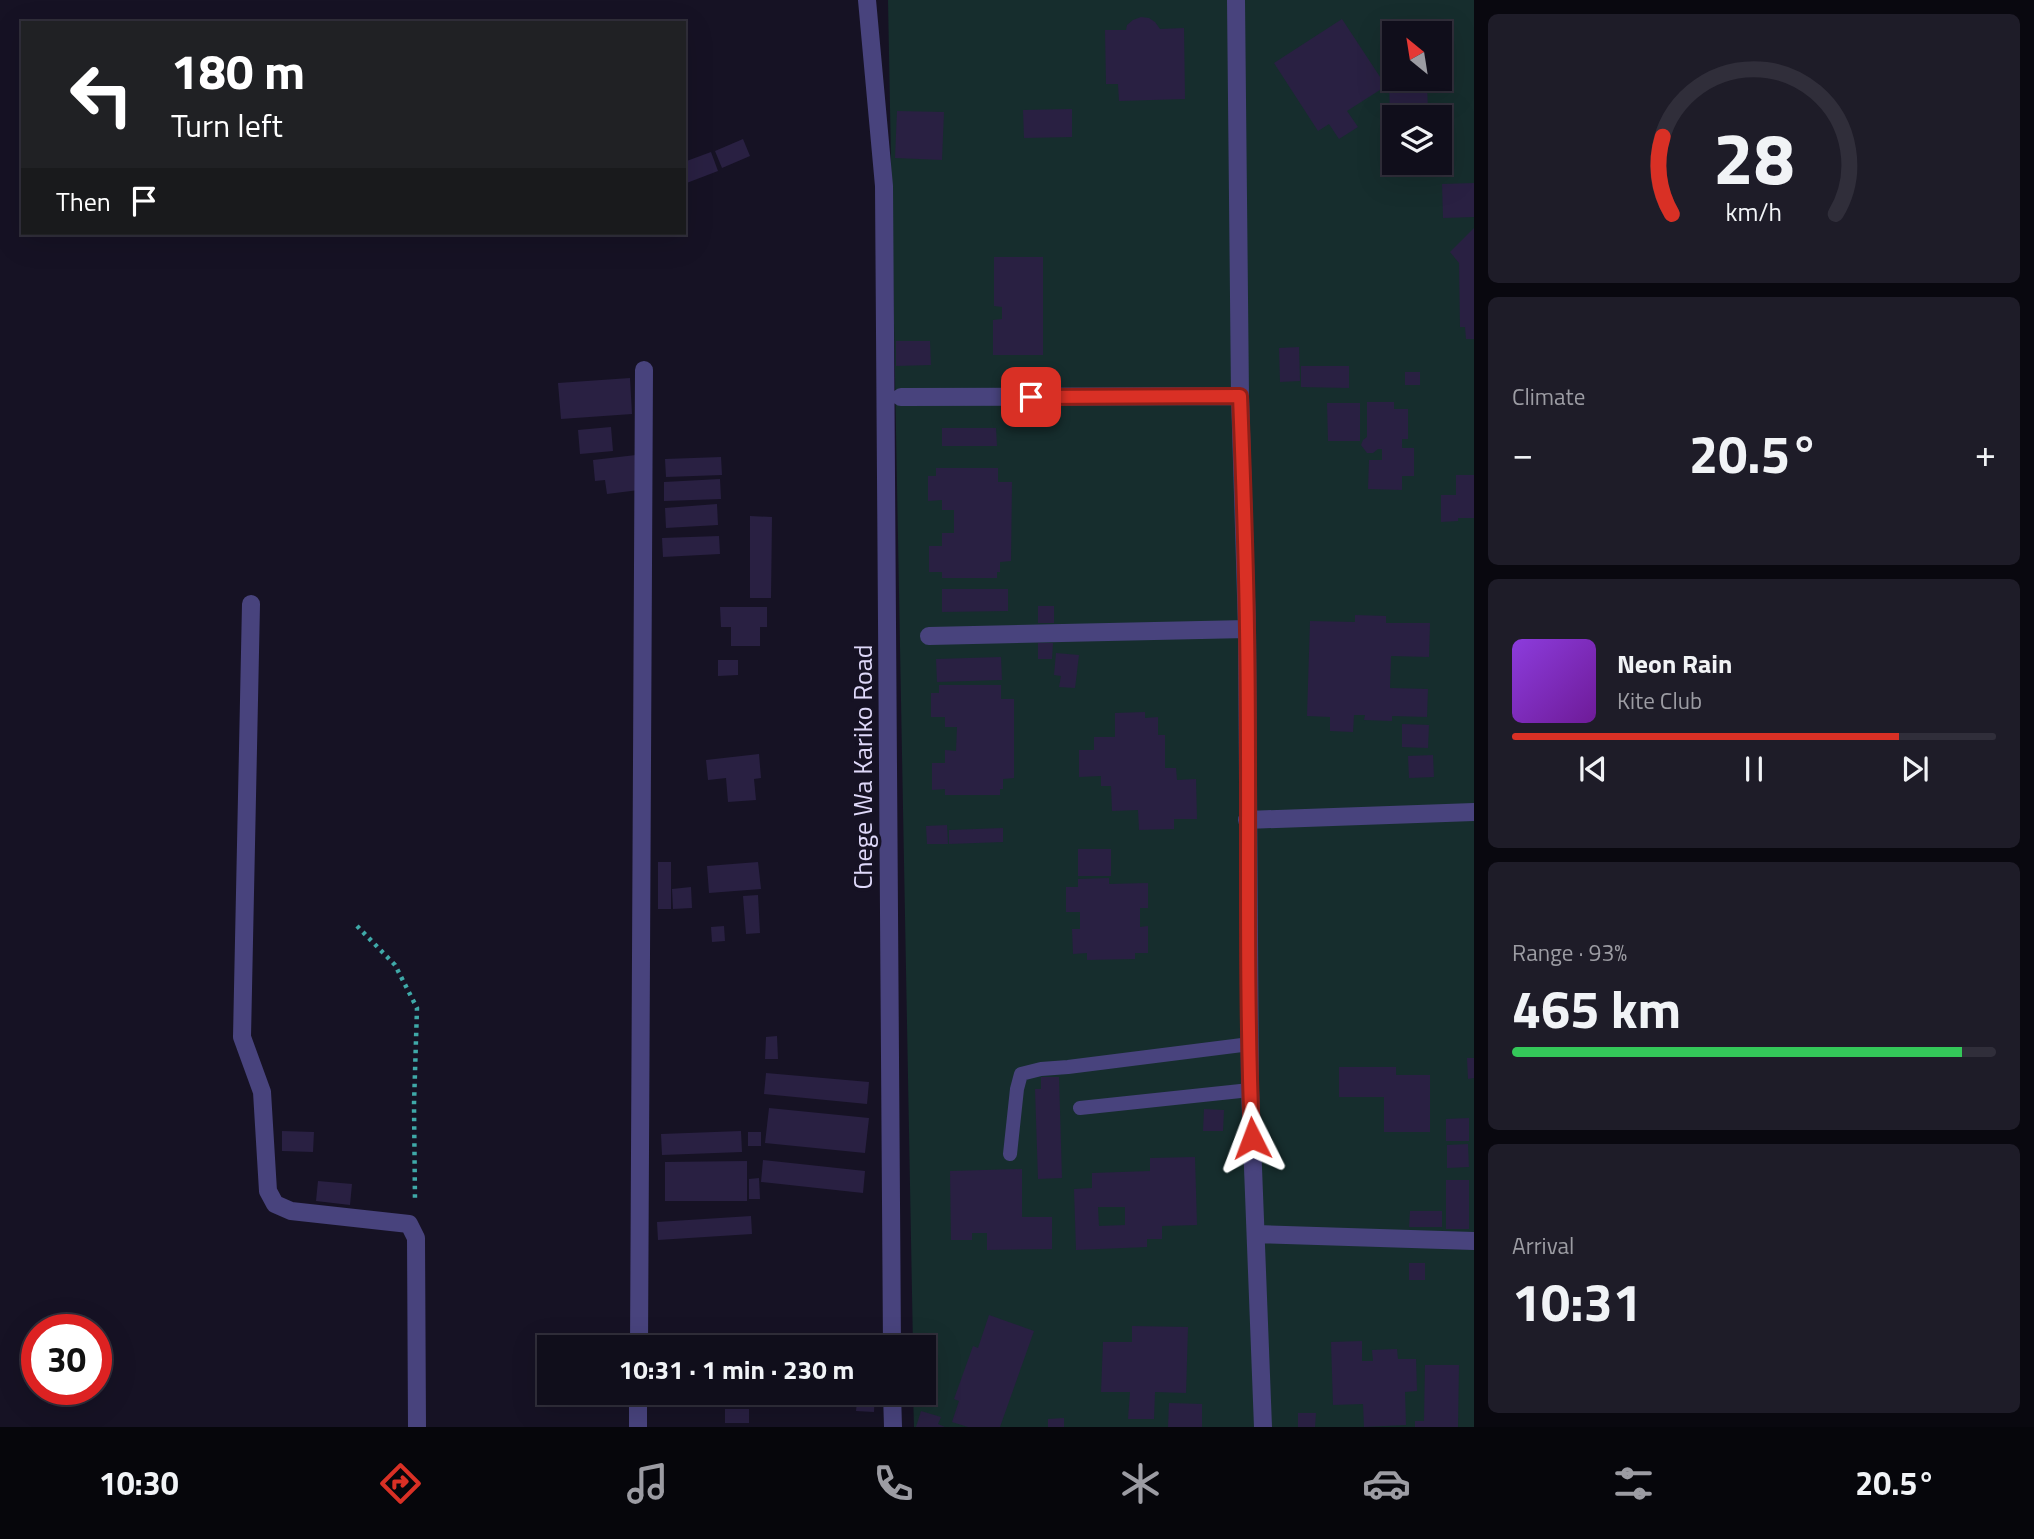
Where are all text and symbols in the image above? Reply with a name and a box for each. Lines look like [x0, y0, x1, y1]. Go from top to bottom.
north arrow [1382, 21, 1452, 91]
map controls [1382, 21, 1452, 175]
text: 180 m [171, 33, 305, 108]
icon: left [56, 49, 147, 140]
text: Turn left [171, 101, 283, 149]
text: 28 [1713, 103, 1795, 213]
button: layers [1382, 105, 1452, 175]
text: Then [56, 182, 111, 221]
icon: arrive [125, 182, 163, 220]
text: km/h [1726, 193, 1782, 231]
pin [1001, 367, 1061, 427]
icon: arrive [1012, 378, 1050, 416]
text: Climate [1512, 379, 1585, 414]
text: 20.5° [1689, 414, 1819, 493]
text: − [1512, 424, 1533, 482]
text: + [1975, 424, 1996, 482]
street label: Chege Wa Kariko Road [843, 644, 882, 890]
text: Neon Rain [1617, 644, 1732, 683]
text: Kite Club [1617, 683, 1702, 718]
icon: previous [1574, 750, 1612, 788]
icon: pause [1735, 750, 1773, 788]
icon: next [1896, 750, 1934, 788]
text: Range · 93% [1512, 935, 1627, 970]
text: 465 km [1512, 969, 1681, 1048]
position arrow [1215, 1101, 1289, 1175]
text: Arrival [1512, 1228, 1574, 1263]
text: 10:31 [1512, 1262, 1642, 1341]
speed limit sign: 30 [21, 1314, 112, 1405]
text: 10:31 · 1 min · 230 m [619, 1350, 854, 1389]
text: 10:30 [99, 1459, 179, 1507]
icon: directions [376, 1459, 425, 1508]
icon: music [623, 1459, 672, 1508]
icon: phone [869, 1459, 918, 1508]
icon: climate [1116, 1459, 1165, 1508]
icon: car [1362, 1459, 1411, 1508]
icon: filters [1609, 1459, 1658, 1508]
text: 20.5° [1855, 1459, 1935, 1507]

